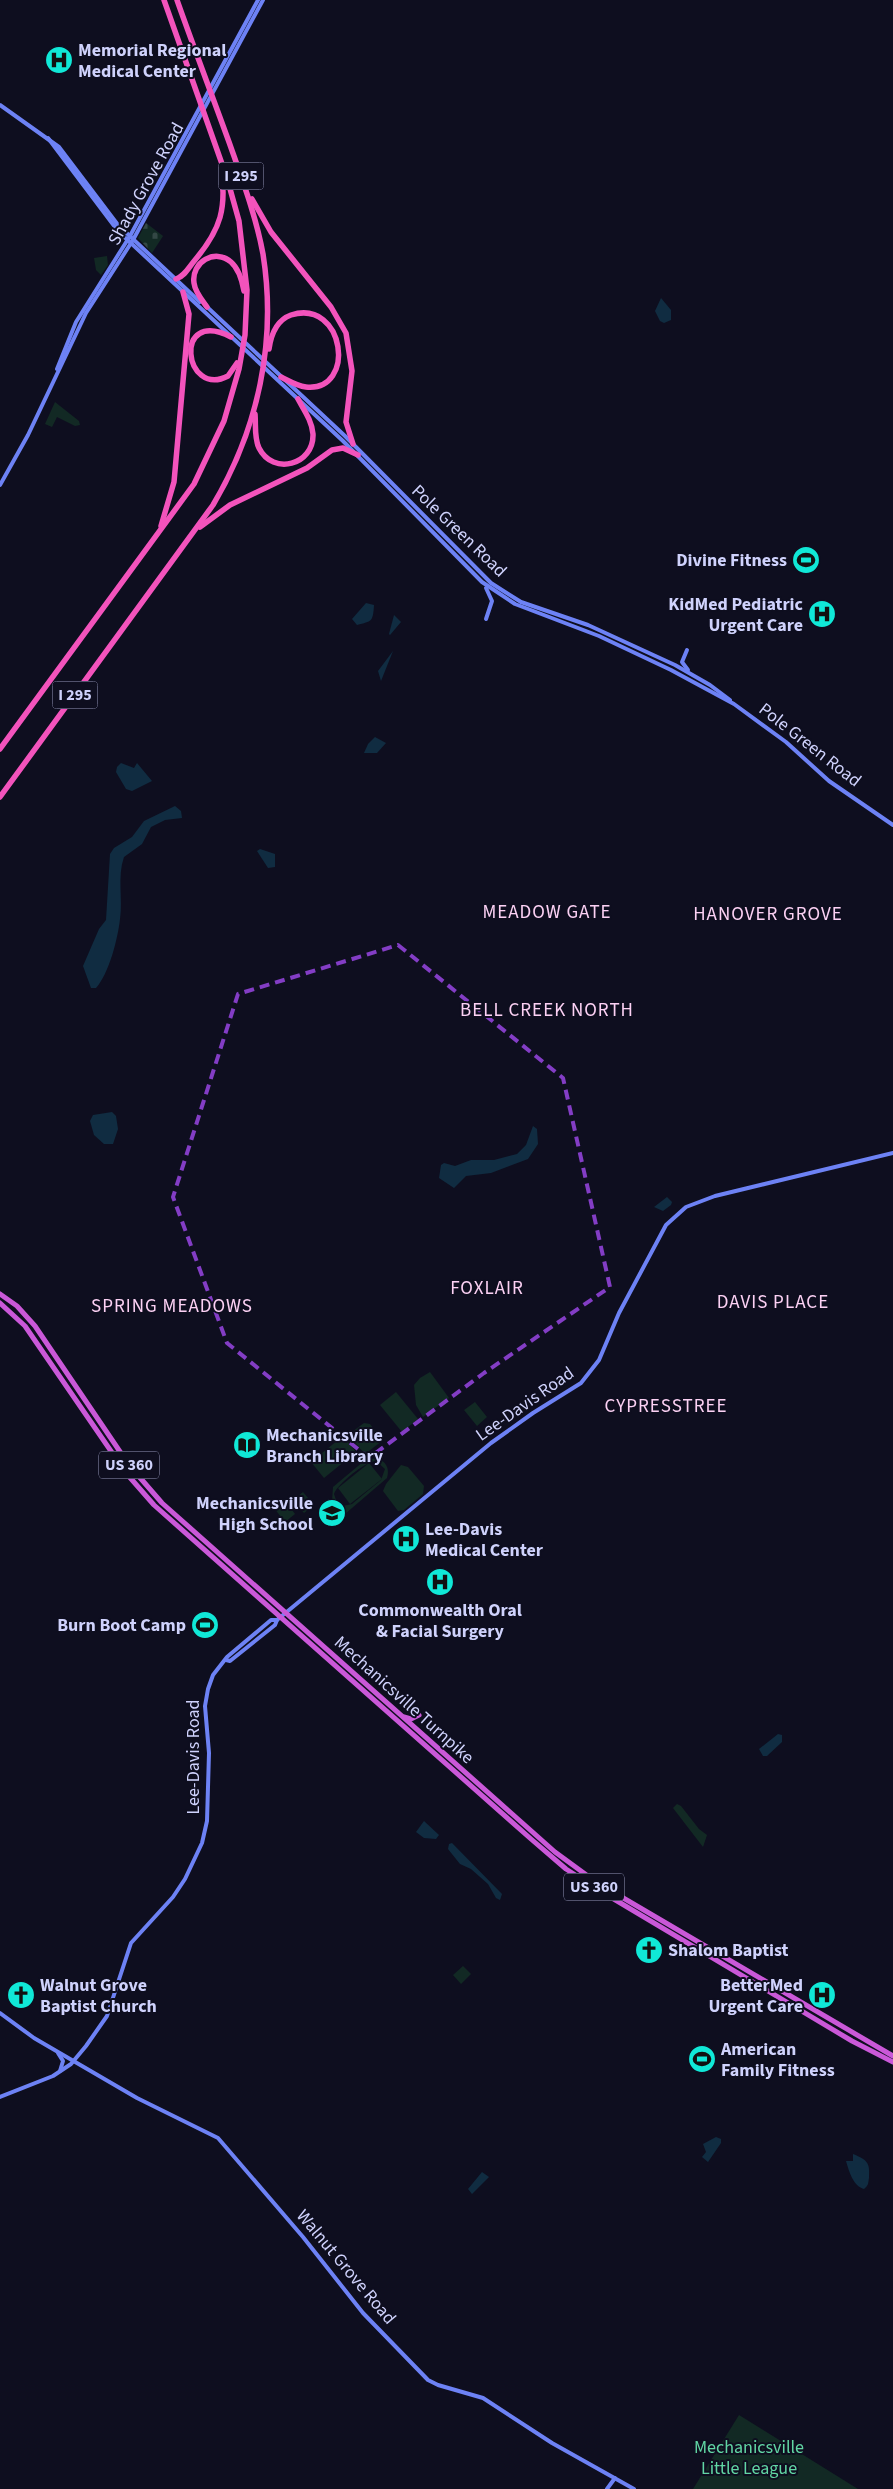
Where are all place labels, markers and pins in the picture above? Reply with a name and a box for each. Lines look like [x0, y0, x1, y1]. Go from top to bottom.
place label: Memorial Regional Medical Center [78, 38, 226, 84]
hospital icon: Memorial Regional Medical Center [44, 45, 74, 75]
sports icon: Divine Fitness [791, 545, 821, 575]
place label: Divine Fitness [676, 548, 787, 573]
place label: KidMed Pediatric Urgent Care [668, 592, 804, 638]
hospital icon: KidMed Pediatric Urgent Care [807, 599, 837, 629]
place label: Mechanicsville Branch Library [266, 1423, 384, 1469]
library icon: Mechanicsville Branch Library [232, 1430, 262, 1460]
place label: Mechanicsville High School [196, 1491, 313, 1537]
school or university icon: Mechanicsville High School [317, 1498, 347, 1528]
place label: Lee-Davis Medical Center [425, 1517, 544, 1563]
hospital icon: Lee-Davis Medical Center [391, 1524, 421, 1554]
hospital icon: Commonwealth Oral & Facial Surgery [425, 1567, 455, 1597]
place label: Commonwealth Oral & Facial Surgery [358, 1598, 522, 1644]
sports icon: Burn Boot Camp [190, 1610, 220, 1640]
place label: Burn Boot Camp [57, 1613, 186, 1638]
church icon: Shalom Baptist [634, 1935, 664, 1965]
place label: Shalom Baptist [668, 1938, 789, 1963]
place label: Walnut Grove Baptist Church [40, 1973, 157, 2019]
place label: BetterMed Urgent Care [708, 1973, 803, 2019]
church icon: Walnut Grove Baptist Church [6, 1980, 36, 2010]
hospital icon: BetterMed Urgent Care [807, 1980, 837, 2010]
place label: American Family Fitness [720, 2037, 835, 2083]
sports icon: American Family Fitness [687, 2044, 717, 2074]

